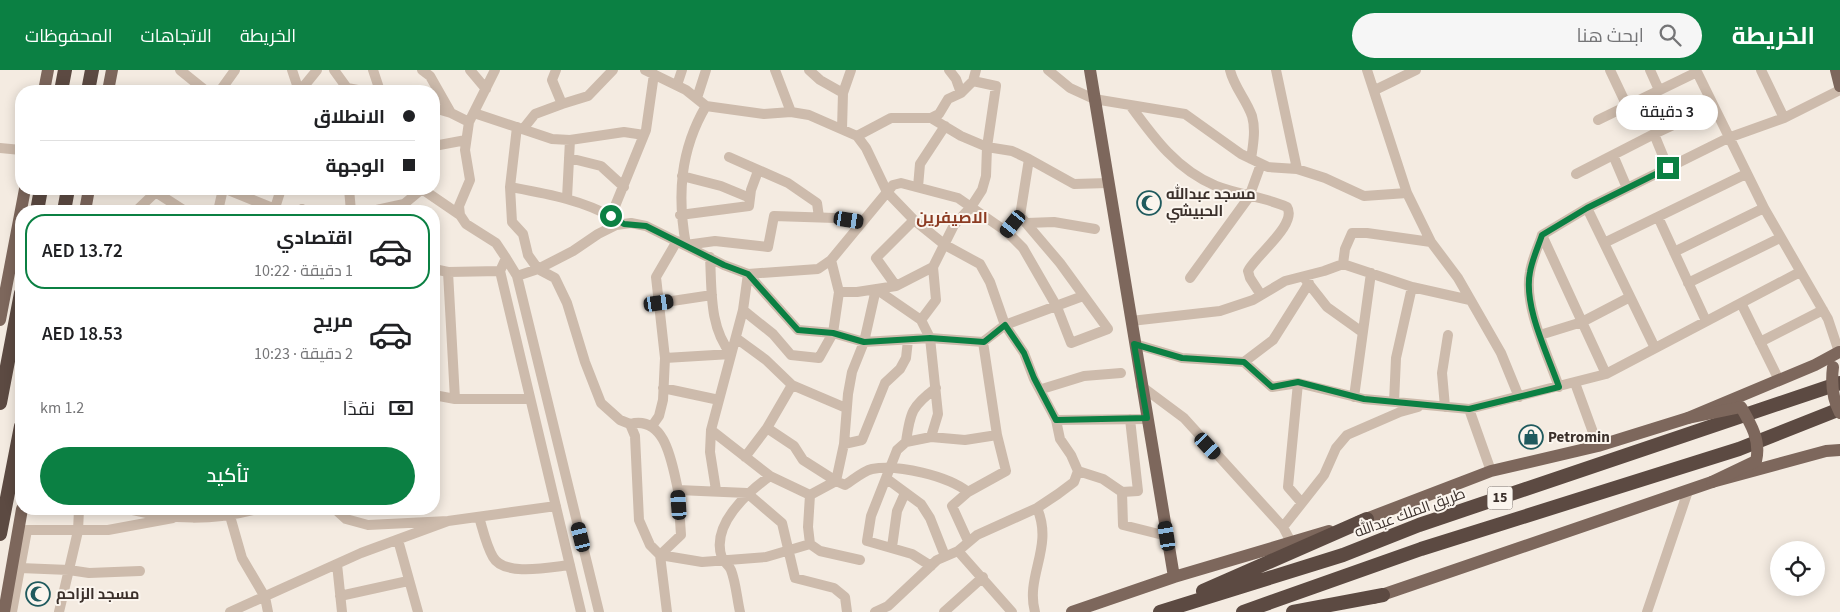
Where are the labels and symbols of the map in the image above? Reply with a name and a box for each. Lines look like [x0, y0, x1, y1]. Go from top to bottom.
callout: 3 دقيقة [1617, 96, 1719, 131]
route end [1657, 157, 1679, 179]
place label: مسجد عبدالله الحبيشي [1166, 183, 1256, 223]
mosque icon: مسجد عبدالله الحبيشي [1136, 190, 1162, 216]
route start [600, 205, 622, 227]
district label: الاصيفرين [916, 207, 988, 229]
car [997, 208, 1028, 240]
car [833, 210, 864, 230]
car [643, 293, 674, 313]
shop icon: Petromin [1518, 424, 1544, 450]
place label: Petromin [1548, 427, 1610, 448]
car [1192, 430, 1223, 462]
street label: طريق الملك عبدالله [1352, 483, 1468, 543]
road number: 15 [1488, 486, 1512, 509]
car [670, 490, 687, 520]
car [1157, 520, 1176, 552]
car [570, 521, 591, 553]
mosque icon: مسجد الزاحم [25, 581, 51, 607]
place label: مسجد الزاحم [56, 584, 139, 605]

